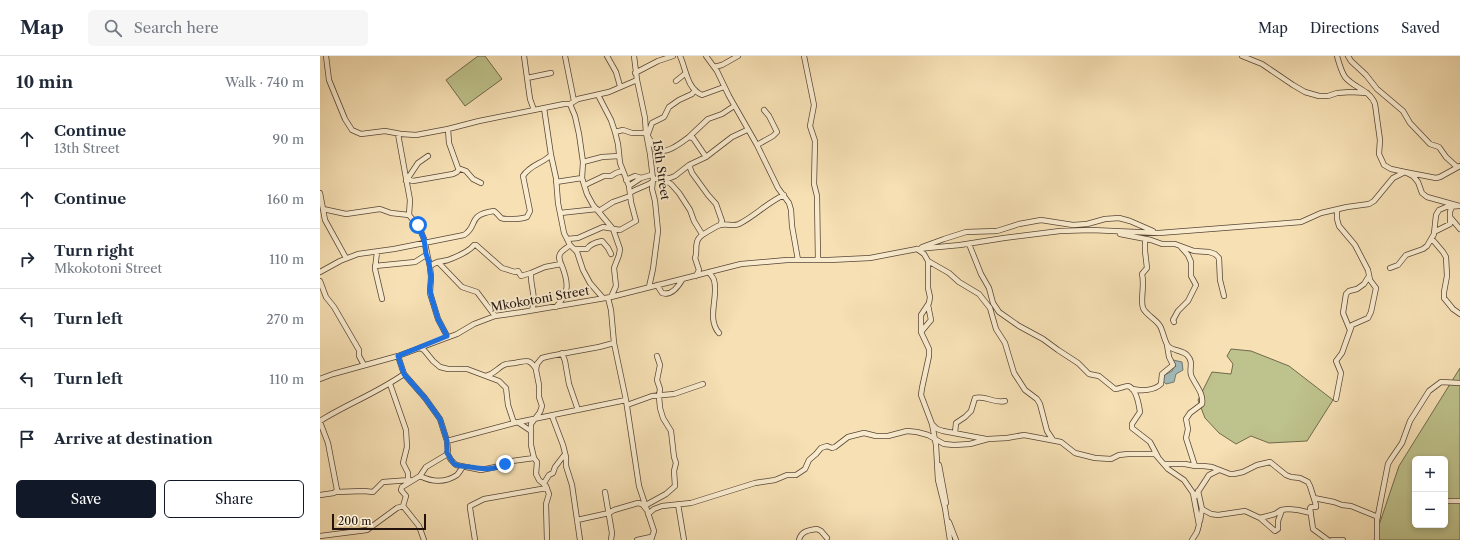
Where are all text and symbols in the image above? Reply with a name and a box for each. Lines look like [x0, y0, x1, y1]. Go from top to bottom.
search box [88, 10, 368, 46]
text: Map [20, 16, 64, 39]
icon: search [102, 17, 124, 39]
text: Search here [134, 18, 219, 37]
text: Map [1258, 19, 1288, 37]
text: Directions [1310, 19, 1379, 37]
text: Saved [1401, 19, 1440, 37]
text: 10 min [16, 72, 73, 92]
text: Walk · 740 m [225, 74, 304, 90]
text: Continue [54, 121, 126, 140]
icon: ahead [16, 128, 38, 150]
text: 90 m [273, 131, 304, 147]
street label: 15th Street [650, 139, 673, 202]
text: 13th Street [54, 140, 120, 156]
icon: ahead [16, 188, 38, 210]
text: Continue [54, 189, 126, 208]
text: 160 m [267, 191, 304, 207]
route start [409, 216, 427, 234]
text: Turn right [54, 241, 134, 260]
icon: right [16, 248, 38, 270]
text: 110 m [269, 251, 304, 267]
text: Mkokotoni Street [54, 260, 162, 276]
street label: Mkokotoni Street [489, 282, 591, 315]
icon: left [16, 308, 38, 330]
text: Turn left [54, 309, 123, 328]
text: 270 m [266, 311, 304, 327]
icon: left [16, 368, 38, 390]
text: Turn left [54, 369, 123, 388]
text: 110 m [269, 371, 304, 387]
icon: arrive [16, 428, 38, 450]
text: Arrive at destination [54, 429, 213, 448]
route end [496, 455, 514, 473]
map controls [1412, 456, 1448, 528]
button: + [1412, 456, 1448, 492]
button: Save [16, 480, 156, 518]
button: Share [164, 480, 304, 518]
button: − [1412, 492, 1448, 528]
scale bar [332, 512, 426, 531]
text: 200 m [338, 514, 371, 528]

